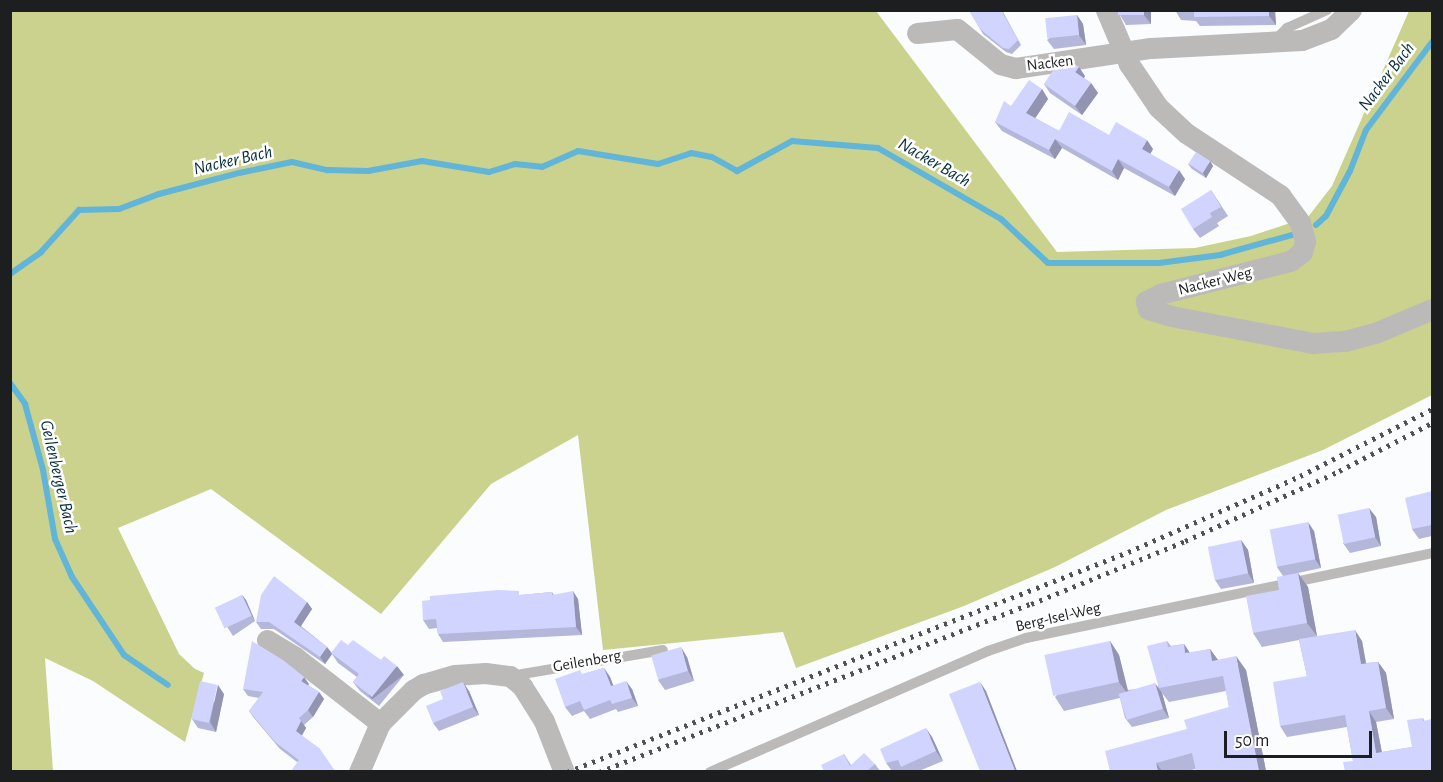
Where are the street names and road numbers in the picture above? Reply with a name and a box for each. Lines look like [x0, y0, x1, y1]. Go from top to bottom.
street label: Nacken [1026, 51, 1074, 75]
street label: Nacker Weg [1176, 263, 1254, 299]
street label: Berg-Isel-Weg [1014, 598, 1102, 636]
street label: Geilenberg [552, 646, 622, 676]

